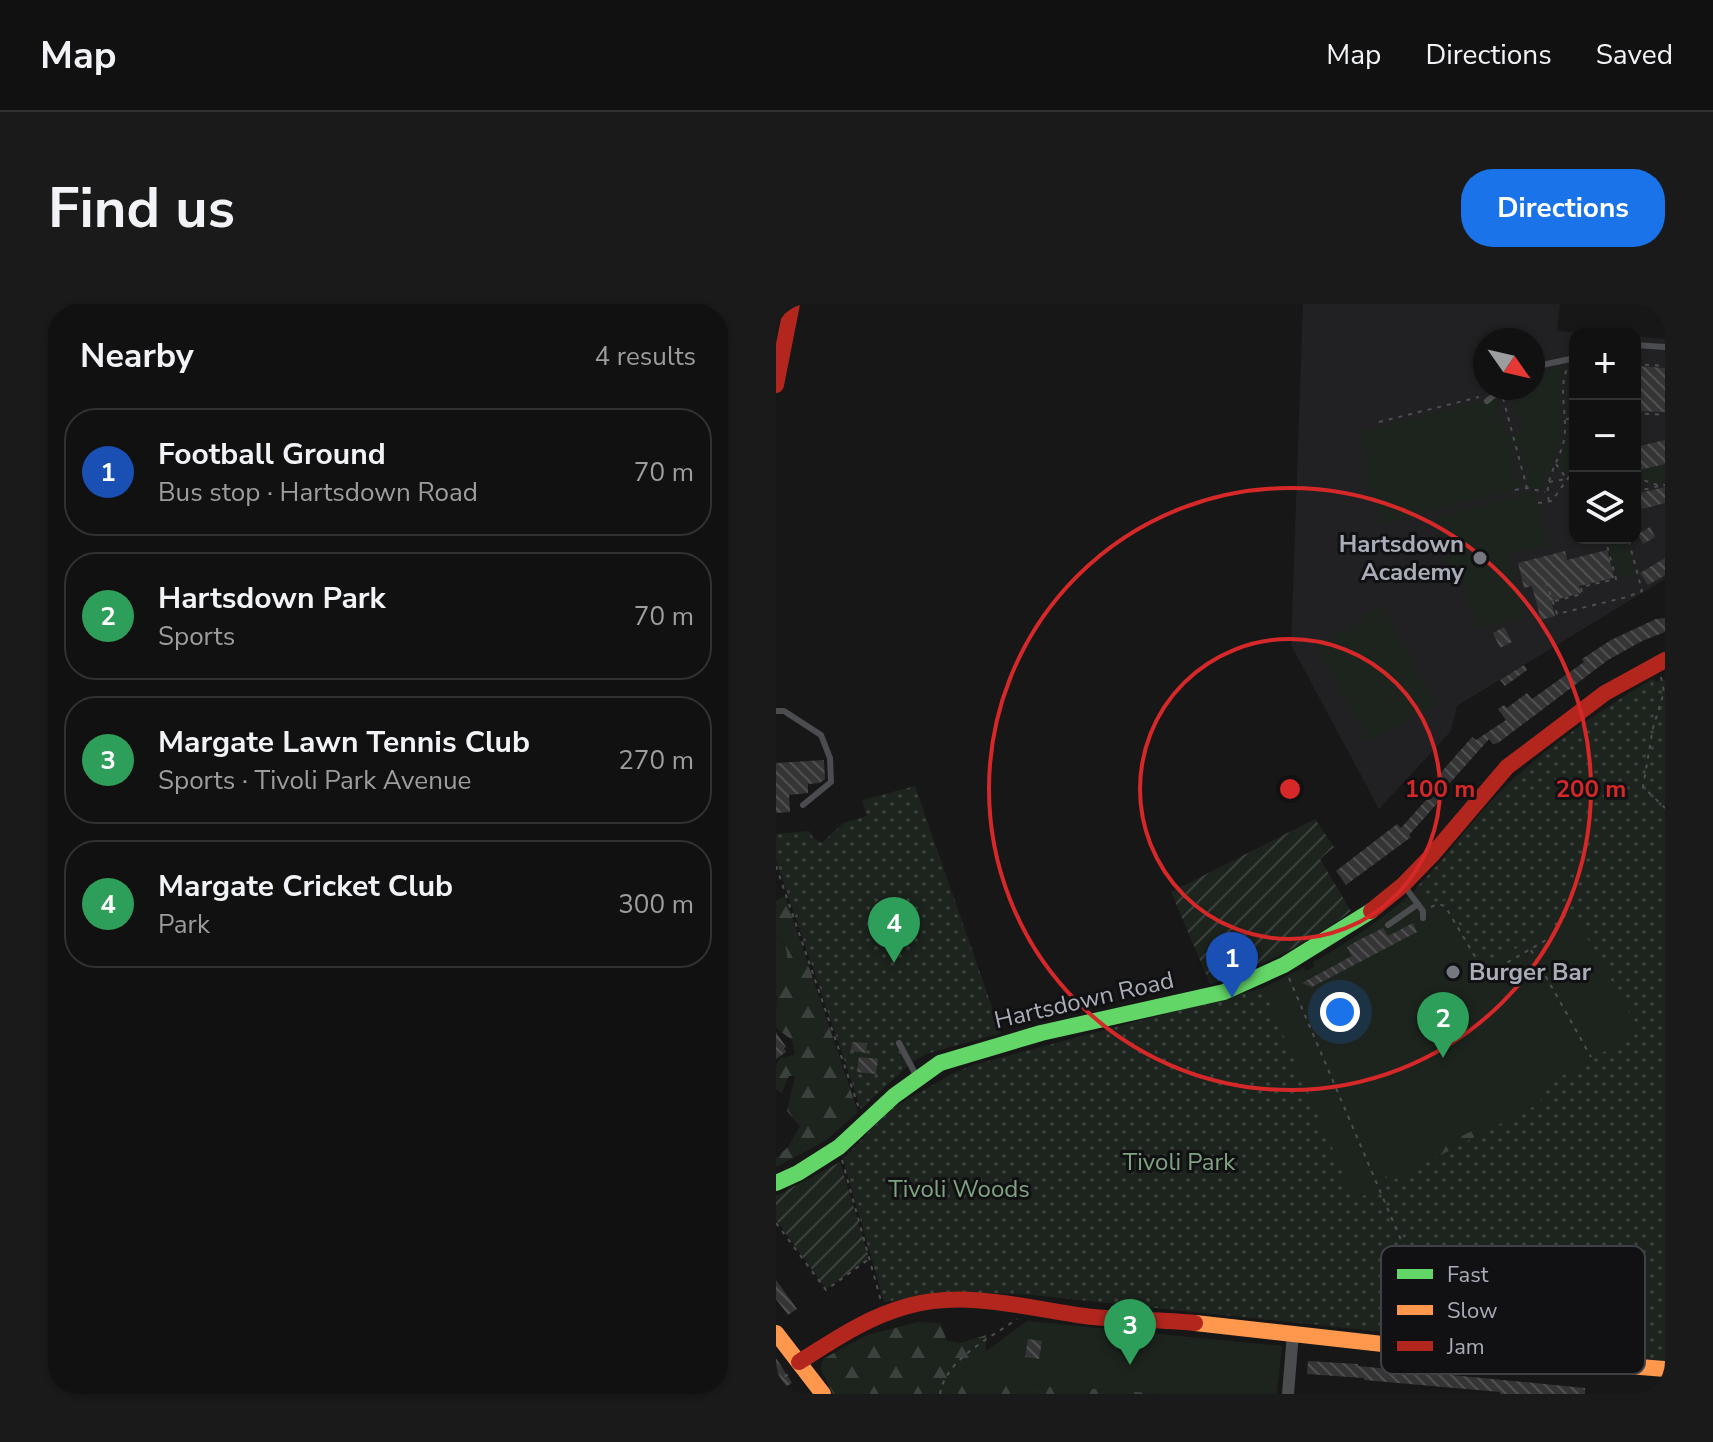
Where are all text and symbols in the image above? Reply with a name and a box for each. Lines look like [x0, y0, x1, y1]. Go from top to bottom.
text: Map [40, 30, 117, 81]
text: Map [1326, 36, 1381, 74]
text: Directions [1425, 36, 1552, 74]
text: Saved [1596, 36, 1673, 74]
button: Directions [1461, 169, 1665, 247]
text: Find us [48, 170, 235, 247]
north arrow [1473, 328, 1545, 400]
map controls [1569, 328, 1641, 544]
button: + [1569, 328, 1641, 400]
text: Nearby [80, 333, 194, 379]
text: 4 results [595, 339, 696, 374]
button: − [1569, 400, 1641, 472]
text: Football Ground [158, 434, 386, 475]
text: 1 [100, 455, 116, 490]
text: 70 m [634, 455, 694, 490]
button: layers [1569, 472, 1641, 544]
text: Bus stop · Hartsdown Road [158, 475, 478, 510]
place label: Hartsdown Academy [1339, 528, 1464, 588]
marker: Hartsdown Academy [1471, 549, 1489, 567]
text: Hartsdown Park [158, 578, 386, 619]
text: 2 [100, 599, 116, 634]
text: 70 m [634, 599, 694, 634]
text: Sports [158, 619, 235, 654]
text: Margate Lawn Tennis Club [158, 722, 530, 763]
text: 3 [100, 743, 116, 778]
text: 270 m [618, 743, 694, 778]
text: Sports · Tivoli Park Avenue [158, 763, 471, 798]
text: 100 m [1405, 773, 1475, 805]
text: 200 m [1556, 773, 1626, 805]
centre of rings [1276, 775, 1304, 803]
text: Margate Cricket Club [158, 866, 453, 907]
text: 4 [100, 887, 116, 922]
text: 300 m [618, 887, 694, 922]
pin: 4 [868, 897, 920, 963]
text: Park [158, 907, 210, 942]
pin: 1 [1206, 932, 1258, 998]
place label: Burger Bar [1469, 956, 1592, 988]
marker: Burger Bar [1444, 963, 1462, 981]
street label: Hartsdown Road [991, 964, 1177, 1036]
your location [1320, 992, 1360, 1032]
pin: 2 [1417, 992, 1469, 1058]
park label: Tivoli Park [1123, 1146, 1236, 1178]
park label: Tivoli Woods [888, 1173, 1030, 1205]
legend [1381, 1246, 1645, 1374]
text: Fast [1447, 1260, 1489, 1290]
text: Slow [1447, 1296, 1498, 1326]
pin: 3 [1104, 1299, 1156, 1365]
text: Jam [1446, 1332, 1485, 1362]

